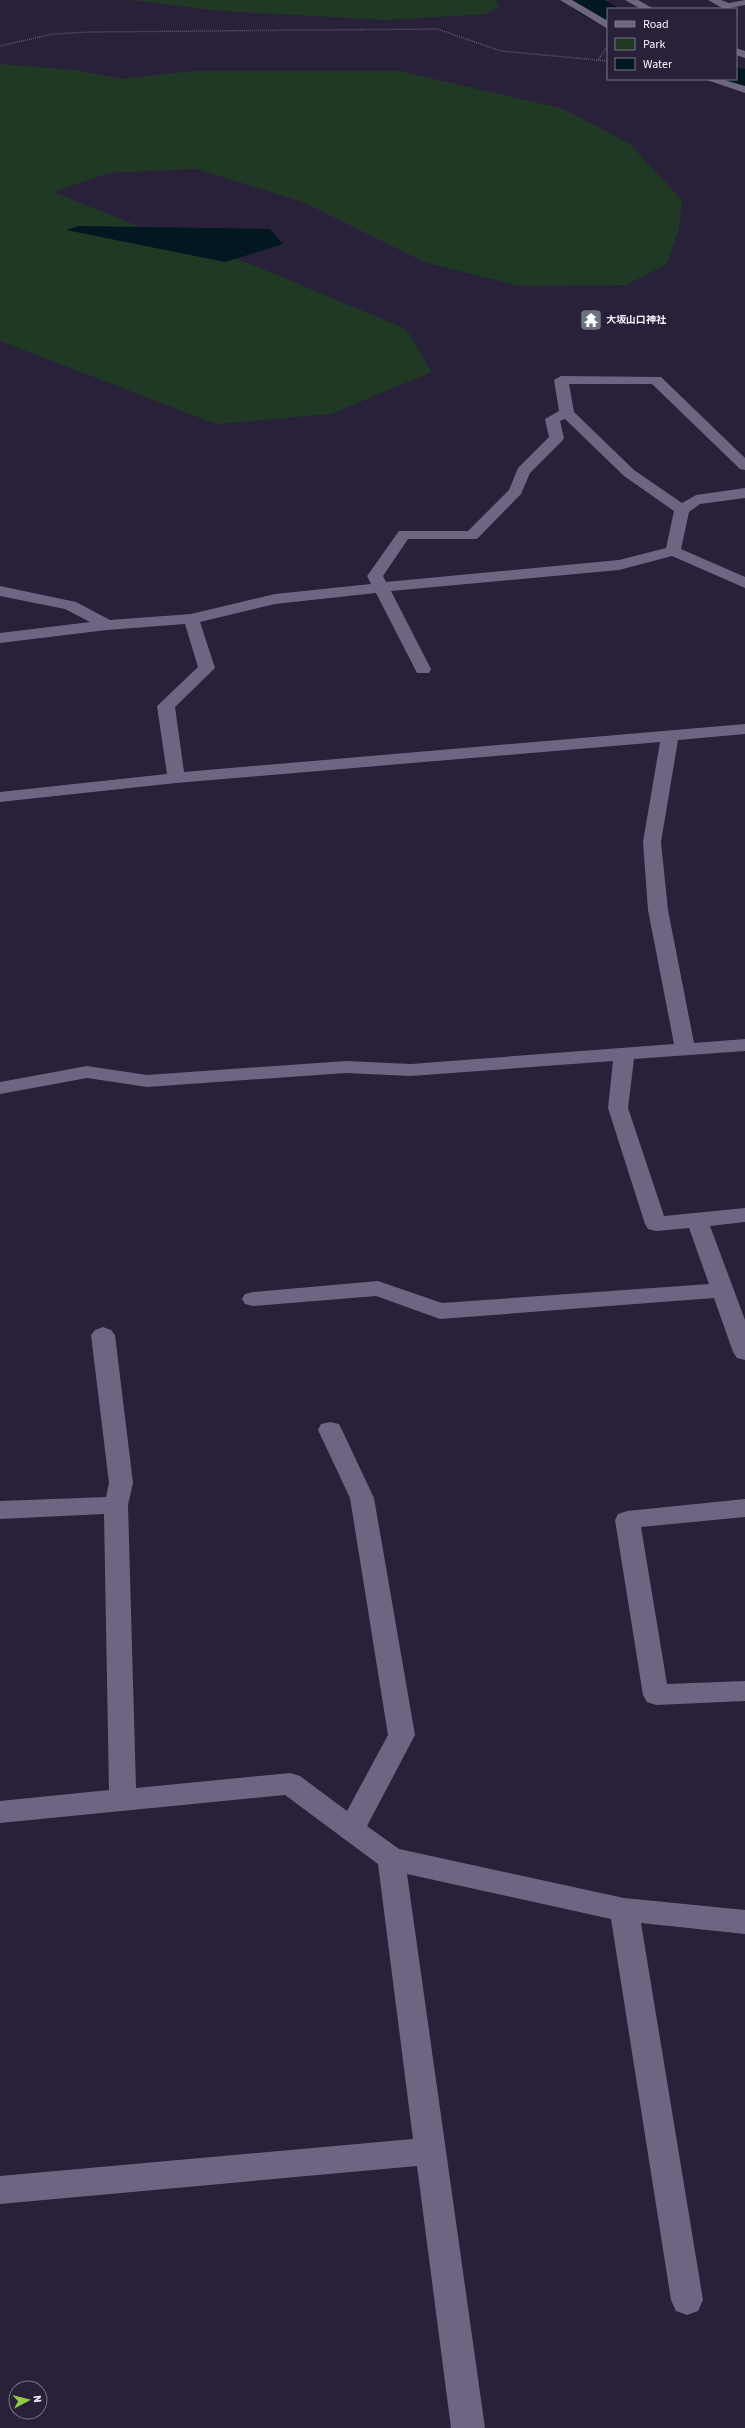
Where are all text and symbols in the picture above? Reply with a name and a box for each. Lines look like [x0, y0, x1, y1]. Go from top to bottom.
legend [607, 8, 737, 80]
text: Road [643, 16, 669, 33]
text: Park [643, 36, 665, 53]
text: Water [643, 56, 673, 73]
temple icon: 大坂山口神社 [578, 307, 604, 333]
place label: 大坂山口神社 [606, 313, 667, 327]
north arrow [8, 2380, 48, 2420]
text: N [30, 2394, 45, 2403]

